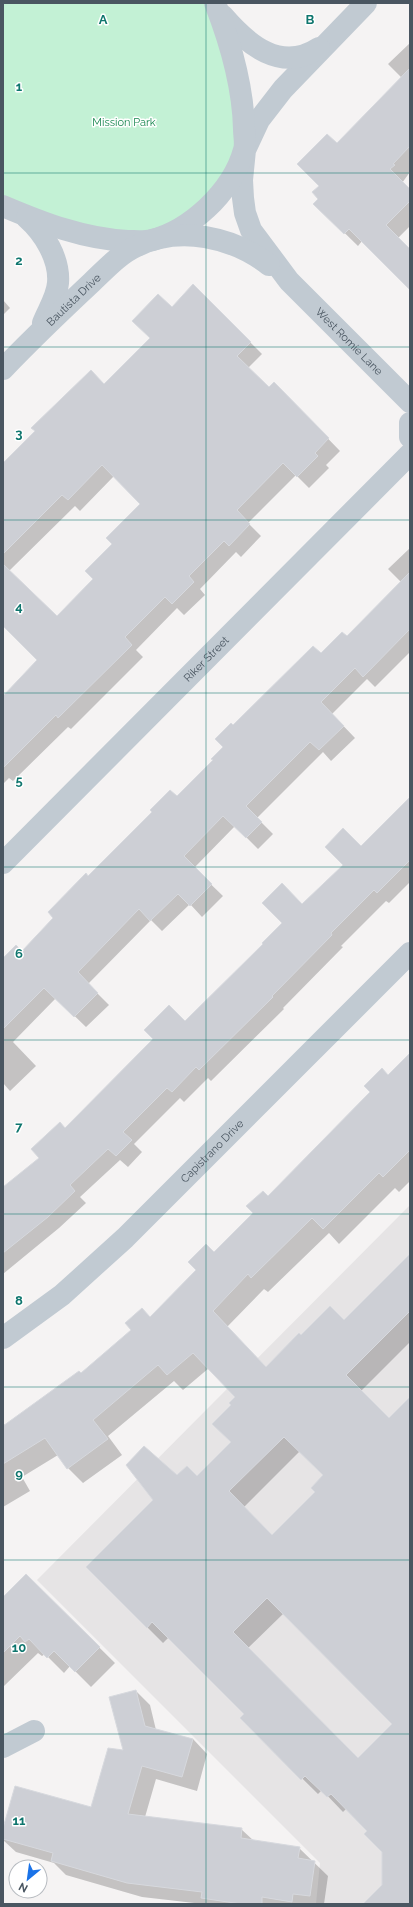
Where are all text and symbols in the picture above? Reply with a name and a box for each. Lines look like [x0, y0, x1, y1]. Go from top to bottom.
text: A [99, 12, 108, 27]
text: B [306, 12, 315, 27]
text: 1 [16, 79, 23, 94]
park label: Mission Park [92, 116, 156, 129]
text: 2 [15, 253, 23, 268]
street label: Bautista Drive [44, 271, 104, 328]
street label: West Romie Lane [313, 305, 386, 378]
text: 3 [15, 426, 23, 441]
text: 4 [15, 599, 23, 614]
street label: Riker Street [181, 633, 232, 684]
text: 5 [15, 773, 23, 788]
text: 6 [15, 946, 23, 961]
street label: Capistrano Drive [178, 1116, 247, 1185]
text: 7 [15, 1119, 23, 1134]
text: 8 [15, 1293, 23, 1308]
text: 9 [15, 1466, 23, 1481]
text: 10 [12, 1640, 26, 1655]
text: 11 [13, 1813, 26, 1828]
north arrow [8, 1859, 48, 1899]
text: N [17, 1880, 30, 1895]

